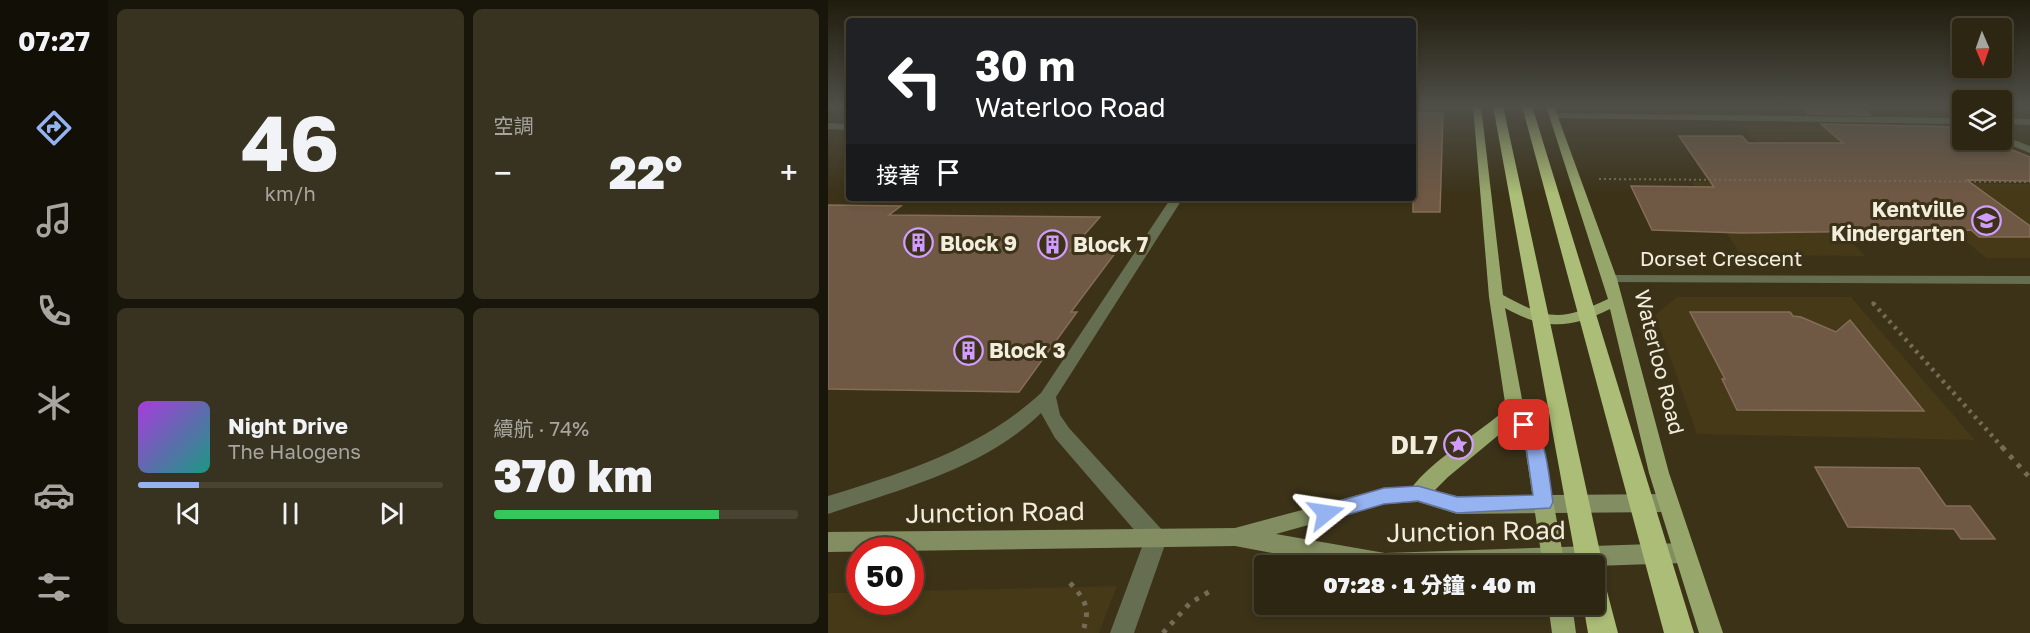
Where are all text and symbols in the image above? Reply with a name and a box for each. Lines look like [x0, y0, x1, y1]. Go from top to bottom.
north arrow [1952, 18, 2012, 78]
map controls [1952, 18, 2012, 150]
text: 07:27 [18, 25, 90, 57]
text: 30 m [975, 40, 1075, 90]
icon: left [876, 42, 954, 120]
button: layers [1952, 90, 2012, 150]
text: Waterloo Road [975, 91, 1166, 123]
text: 46 [241, 95, 339, 188]
icon: directions [33, 107, 75, 149]
text: 空調 [494, 113, 534, 137]
text: 22° [609, 145, 682, 199]
text: − [494, 153, 512, 192]
text: + [780, 153, 798, 192]
icon: arrive [932, 156, 965, 189]
text: 接著 [876, 161, 920, 188]
text: km/h [265, 181, 316, 205]
place label: Kentville Kindergarten [1831, 196, 1965, 246]
icon: music [33, 199, 75, 241]
school or university icon: Kentville Kindergarten [1970, 205, 2002, 237]
building icon: Block 9 [903, 227, 935, 259]
building icon: Block 7 [1036, 228, 1068, 260]
place label: Block 9 [940, 230, 1017, 256]
place label: Block 7 [1073, 231, 1148, 257]
street label: Dorset Crescent [1640, 245, 1802, 271]
street label: Waterloo Road [1629, 287, 1691, 437]
icon: phone [33, 290, 75, 332]
building icon: Block 3 [952, 334, 984, 366]
place label: Block 3 [989, 337, 1066, 363]
icon: climate [33, 382, 75, 424]
pin [1498, 399, 1549, 450]
icon: arrive [1507, 408, 1540, 441]
text: Night Drive [228, 412, 348, 439]
text: 續航 · 74% [494, 416, 589, 440]
place icon: DL7 [1443, 428, 1475, 460]
place label: DL7 [1390, 429, 1438, 460]
text: The Halogens [228, 439, 361, 463]
text: 370 km [494, 448, 653, 502]
icon: car [33, 474, 75, 516]
position arrow [1294, 481, 1358, 545]
street label: Junction Road [905, 495, 1085, 529]
icon: previous [172, 497, 205, 530]
icon: pause [274, 497, 307, 530]
icon: next [375, 497, 408, 530]
street label: Junction Road [1386, 514, 1566, 548]
speed limit sign: 50 [846, 537, 924, 615]
icon: filters [33, 566, 75, 608]
text: 07:28 · 1 分鐘 · 40 m [1323, 571, 1536, 598]

